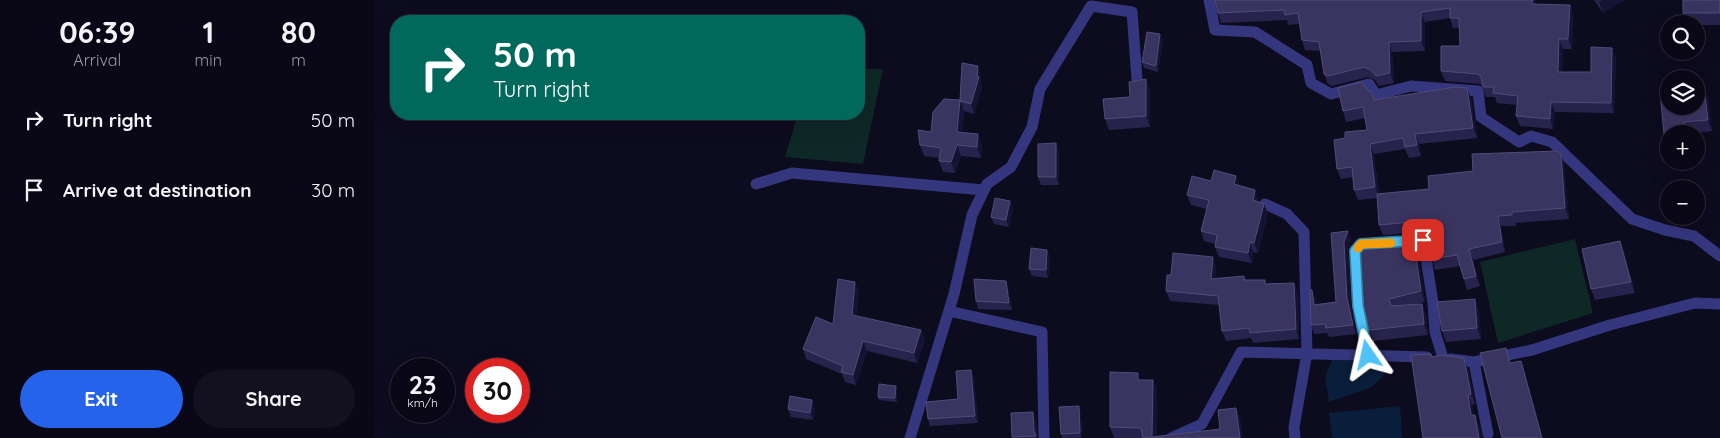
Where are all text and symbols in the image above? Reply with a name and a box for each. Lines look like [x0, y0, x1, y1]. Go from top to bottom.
text: 06:39 [59, 13, 135, 51]
text: 1 [202, 13, 214, 51]
text: 80 [281, 13, 316, 51]
map controls [1660, 15, 1705, 225]
button: search [1660, 15, 1705, 60]
text: 50 m [493, 32, 577, 76]
icon: right [410, 35, 475, 100]
text: Arrival [73, 50, 121, 70]
text: min [195, 50, 222, 70]
text: m [291, 50, 306, 70]
button: layers [1660, 70, 1705, 115]
text: Turn right [493, 75, 590, 103]
icon: right [20, 106, 48, 134]
text: Turn right [63, 108, 152, 132]
text: 50 m [311, 108, 355, 132]
button: + [1660, 125, 1705, 170]
icon: arrive [20, 176, 48, 204]
text: Arrive at destination [63, 178, 252, 202]
text: 30 m [311, 178, 355, 202]
button: − [1660, 180, 1705, 225]
pin [1402, 219, 1444, 261]
icon: arrive [1409, 226, 1437, 254]
position arrow [1341, 328, 1393, 380]
speed limit sign: 30 [465, 358, 530, 423]
text: 23 [409, 369, 436, 400]
button: Exit [20, 370, 183, 428]
button: Share [193, 370, 355, 428]
text: km/h [407, 395, 438, 410]

